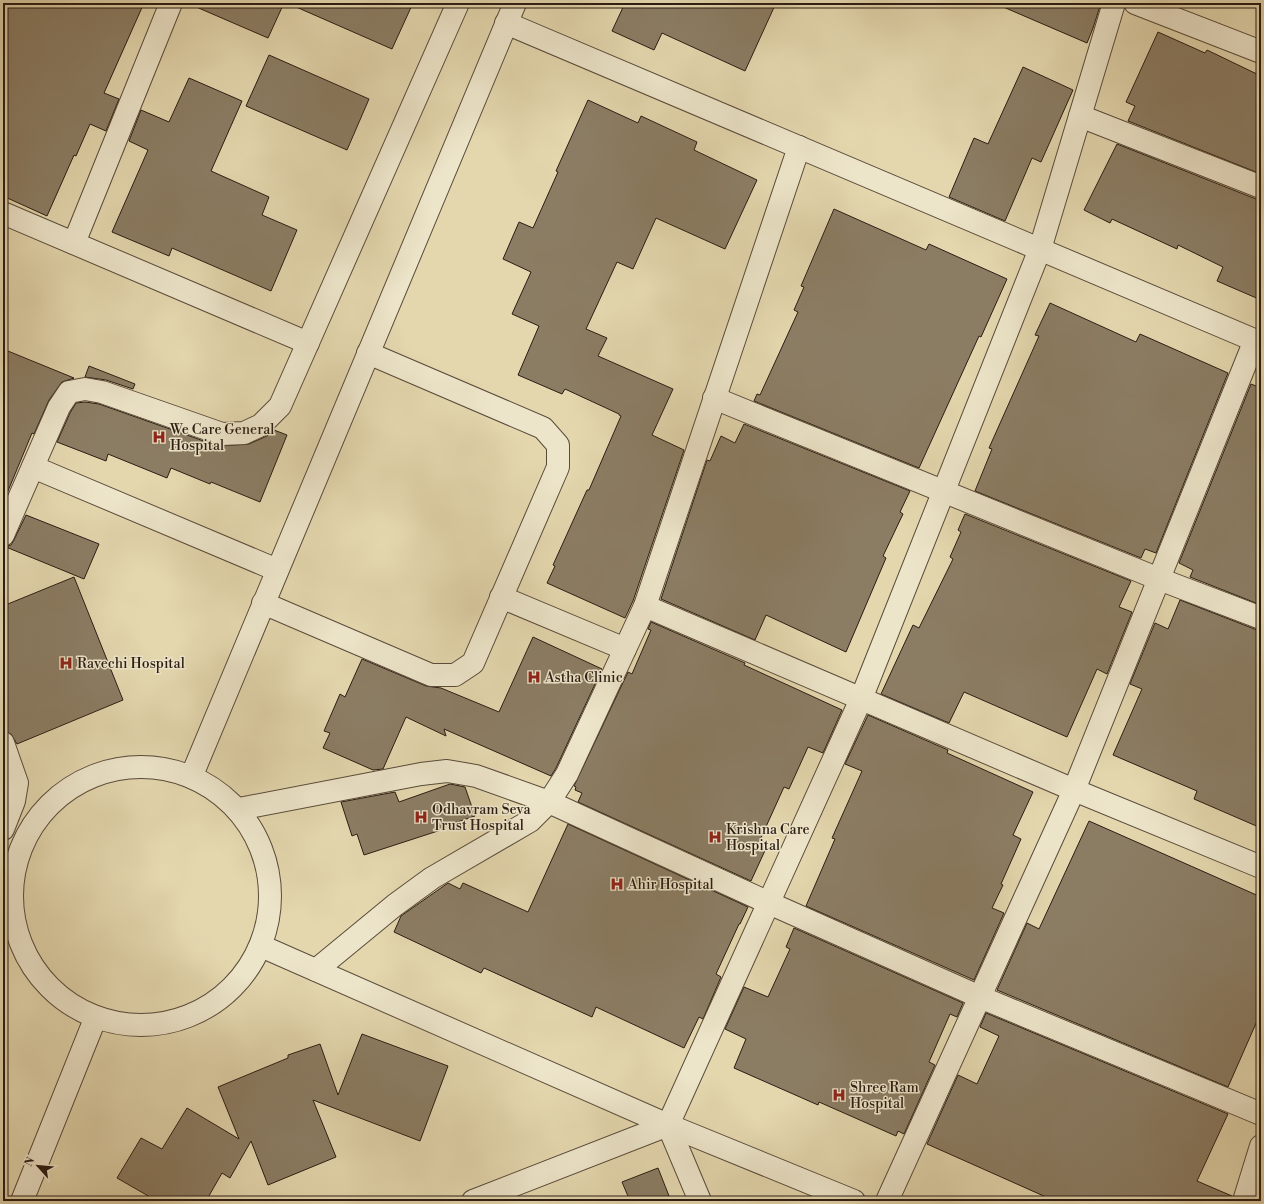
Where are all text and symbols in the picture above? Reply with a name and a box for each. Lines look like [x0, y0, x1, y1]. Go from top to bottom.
place label: We Care General Hospital [169, 421, 274, 455]
hospital icon: We Care General Hospital [151, 429, 167, 445]
hospital icon: Ravechi Hospital [58, 655, 74, 671]
place label: Ravechi Hospital [77, 655, 185, 673]
hospital icon: Astha Clinic [526, 669, 542, 685]
place label: Astha Clinic [544, 669, 623, 687]
place label: Odhavram Seva Trust Hospital [432, 801, 531, 835]
hospital icon: Odhavram Seva Trust Hospital [413, 809, 429, 825]
place label: Krishna Care Hospital [726, 821, 810, 855]
hospital icon: Krishna Care Hospital [707, 829, 723, 845]
hospital icon: Ahir Hospital [609, 876, 625, 892]
place label: Ahir Hospital [627, 876, 714, 894]
place label: Shree Ram Hospital [850, 1079, 919, 1113]
hospital icon: Shree Ram Hospital [831, 1087, 847, 1103]
north arrow [18, 1146, 58, 1186]
text: N [22, 1155, 38, 1169]

